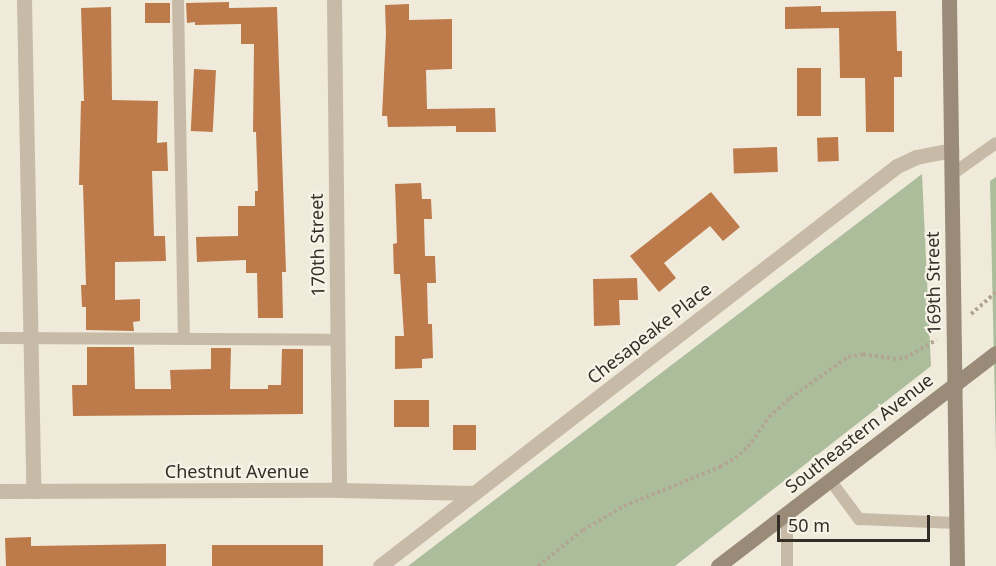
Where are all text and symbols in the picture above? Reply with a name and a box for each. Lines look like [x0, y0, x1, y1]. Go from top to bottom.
street label: 170th Street [305, 193, 329, 297]
street label: 169th Street [921, 231, 945, 335]
street label: Chesapeake Place [583, 278, 715, 388]
street label: Southeastern Avenue [781, 369, 937, 497]
street label: Chestnut Avenue [165, 460, 309, 482]
scale bar [780, 503, 933, 541]
text: 50 m [788, 513, 830, 537]

